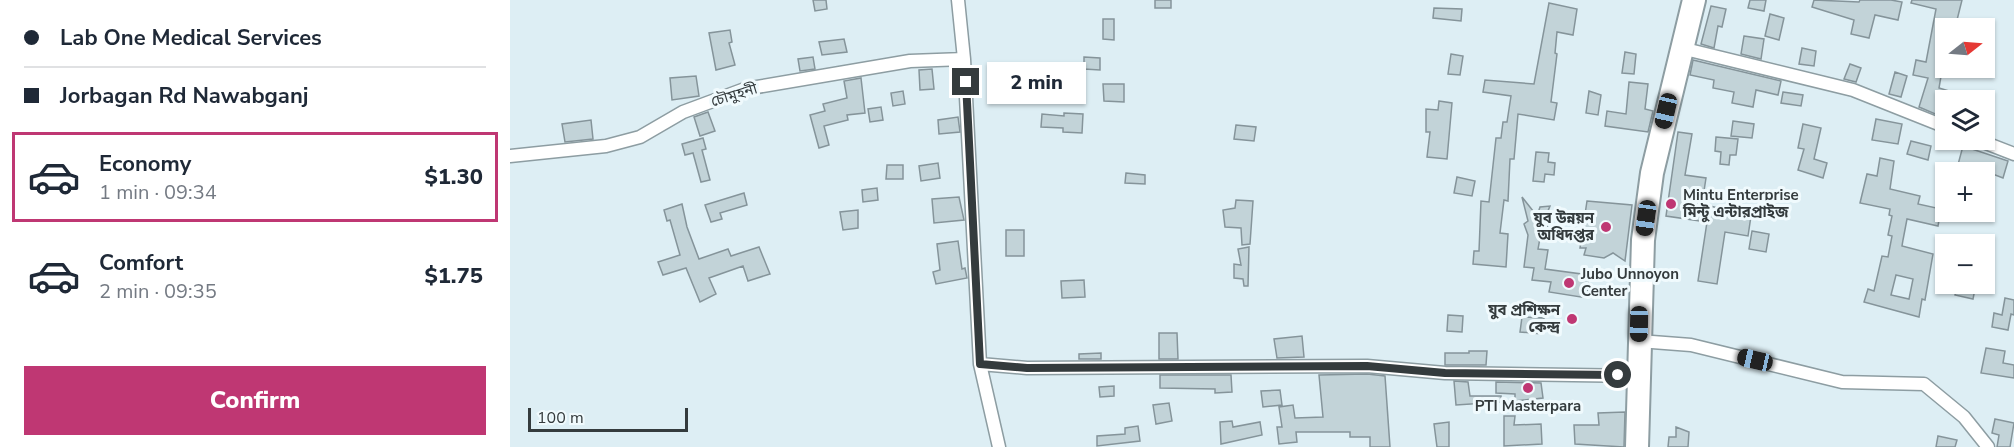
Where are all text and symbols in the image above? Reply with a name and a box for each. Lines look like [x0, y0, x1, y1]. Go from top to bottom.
north arrow [1935, 18, 1995, 78]
map controls [1935, 18, 1995, 294]
text: Lab One Medical Services [60, 23, 322, 53]
callout: 2 min [987, 61, 1086, 103]
route end [952, 68, 979, 95]
text: 2 min [1010, 69, 1063, 96]
street label: চৌমুহনী [708, 78, 761, 112]
text: Jorbagan Rd Nawabganj [60, 81, 308, 111]
button: layers [1935, 90, 1995, 150]
car [1653, 91, 1679, 131]
text: Economy [99, 149, 191, 179]
icon: car [27, 150, 81, 204]
text: $1.30 [424, 162, 483, 192]
button: + [1935, 162, 1995, 222]
text: 1 min · 09:34 [99, 179, 217, 206]
place label: Mintu Enterprise মিন্টু এন্টারপ্রাইজ [1682, 185, 1799, 223]
marker: Mintu Enterprise মিন্টু এন্টারপ্রাইজ [1664, 197, 1678, 211]
car [1635, 199, 1657, 237]
place label: যুব উন্নয়ন অধিদপ্তর [1533, 208, 1595, 245]
marker: যুব উন্নয়ন অধিদপ্তর [1599, 220, 1613, 234]
button: − [1935, 234, 1995, 294]
text: Comfort [99, 248, 183, 278]
icon: car [27, 249, 81, 303]
text: $1.75 [424, 261, 483, 291]
place label: Jubo Unnoyon Center [1580, 264, 1679, 301]
marker: Jubo Unnoyon Center [1562, 276, 1576, 290]
text: 2 min · 09:35 [99, 278, 217, 305]
place label: যুব প্রশিক্ষন কেন্দ্র [1487, 300, 1561, 337]
car [1630, 306, 1648, 342]
marker: যুব প্রশিক্ষন কেন্দ্র [1565, 312, 1579, 326]
car [1735, 347, 1775, 373]
route start [1604, 361, 1631, 388]
button: Confirm [24, 366, 486, 435]
marker: PTI Masterpara [1521, 381, 1535, 395]
place label: PTI Masterpara [1475, 396, 1581, 416]
scale bar [528, 405, 688, 432]
text: 100 m [537, 407, 584, 429]

